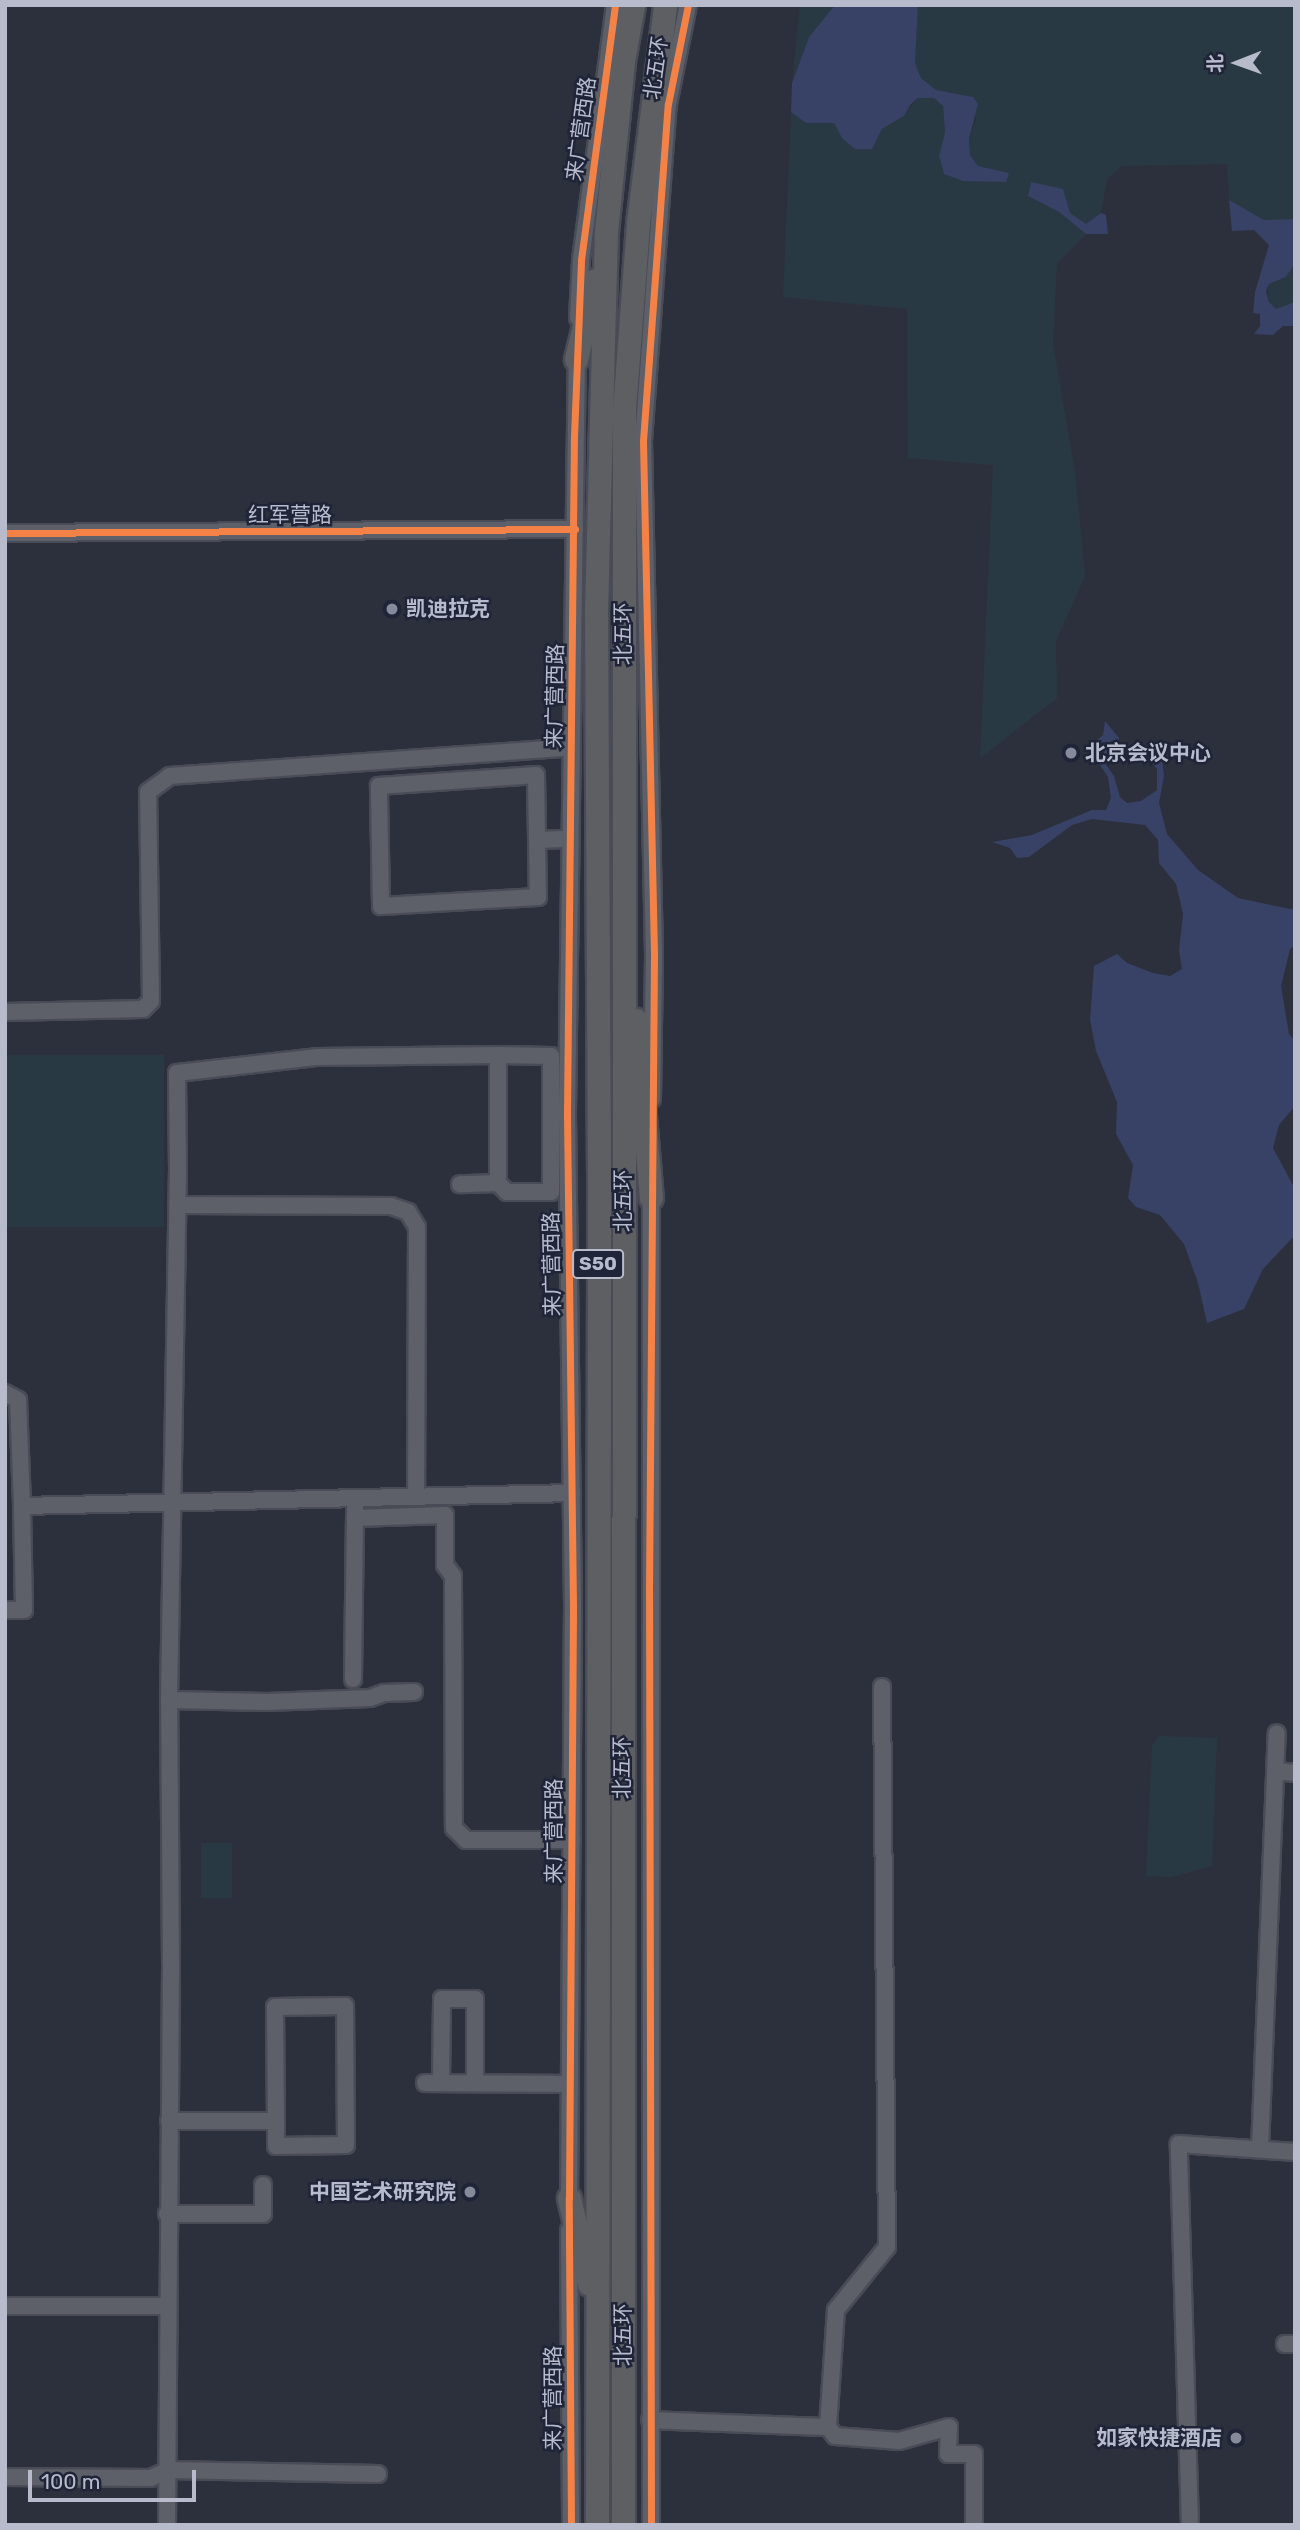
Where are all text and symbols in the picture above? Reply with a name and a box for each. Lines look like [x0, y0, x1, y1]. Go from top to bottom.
north arrow [1202, 28, 1272, 98]
street label: 北五环 [639, 35, 673, 101]
text: 北 [1204, 54, 1227, 73]
street label: 来广营西路 [561, 75, 601, 183]
street label: 红军营路 [248, 502, 332, 528]
place label: 凯迪拉克 [406, 596, 490, 622]
marker: 凯迪拉克 [384, 601, 400, 617]
street label: 北五环 [610, 603, 636, 665]
street label: 来广营西路 [541, 643, 569, 749]
place label: 北京会议中心 [1085, 740, 1211, 766]
marker: 北京会议中心 [1063, 745, 1079, 761]
street label: 北五环 [610, 1170, 636, 1232]
street label: 来广营西路 [538, 1211, 566, 1317]
road number: S50 [572, 1248, 624, 1280]
street label: 北五环 [609, 1737, 635, 1799]
street label: 来广营西路 [541, 1779, 567, 1883]
place label: 中国艺术研究院 [309, 2179, 456, 2205]
marker: 中国艺术研究院 [462, 2184, 478, 2200]
street label: 北五环 [610, 2304, 636, 2366]
street label: 来广营西路 [540, 2346, 566, 2450]
place label: 如家快捷酒店 [1096, 2425, 1222, 2451]
marker: 如家快捷酒店 [1228, 2430, 1244, 2446]
scale bar [32, 2456, 200, 2500]
text: 100 m [41, 2469, 100, 2494]

